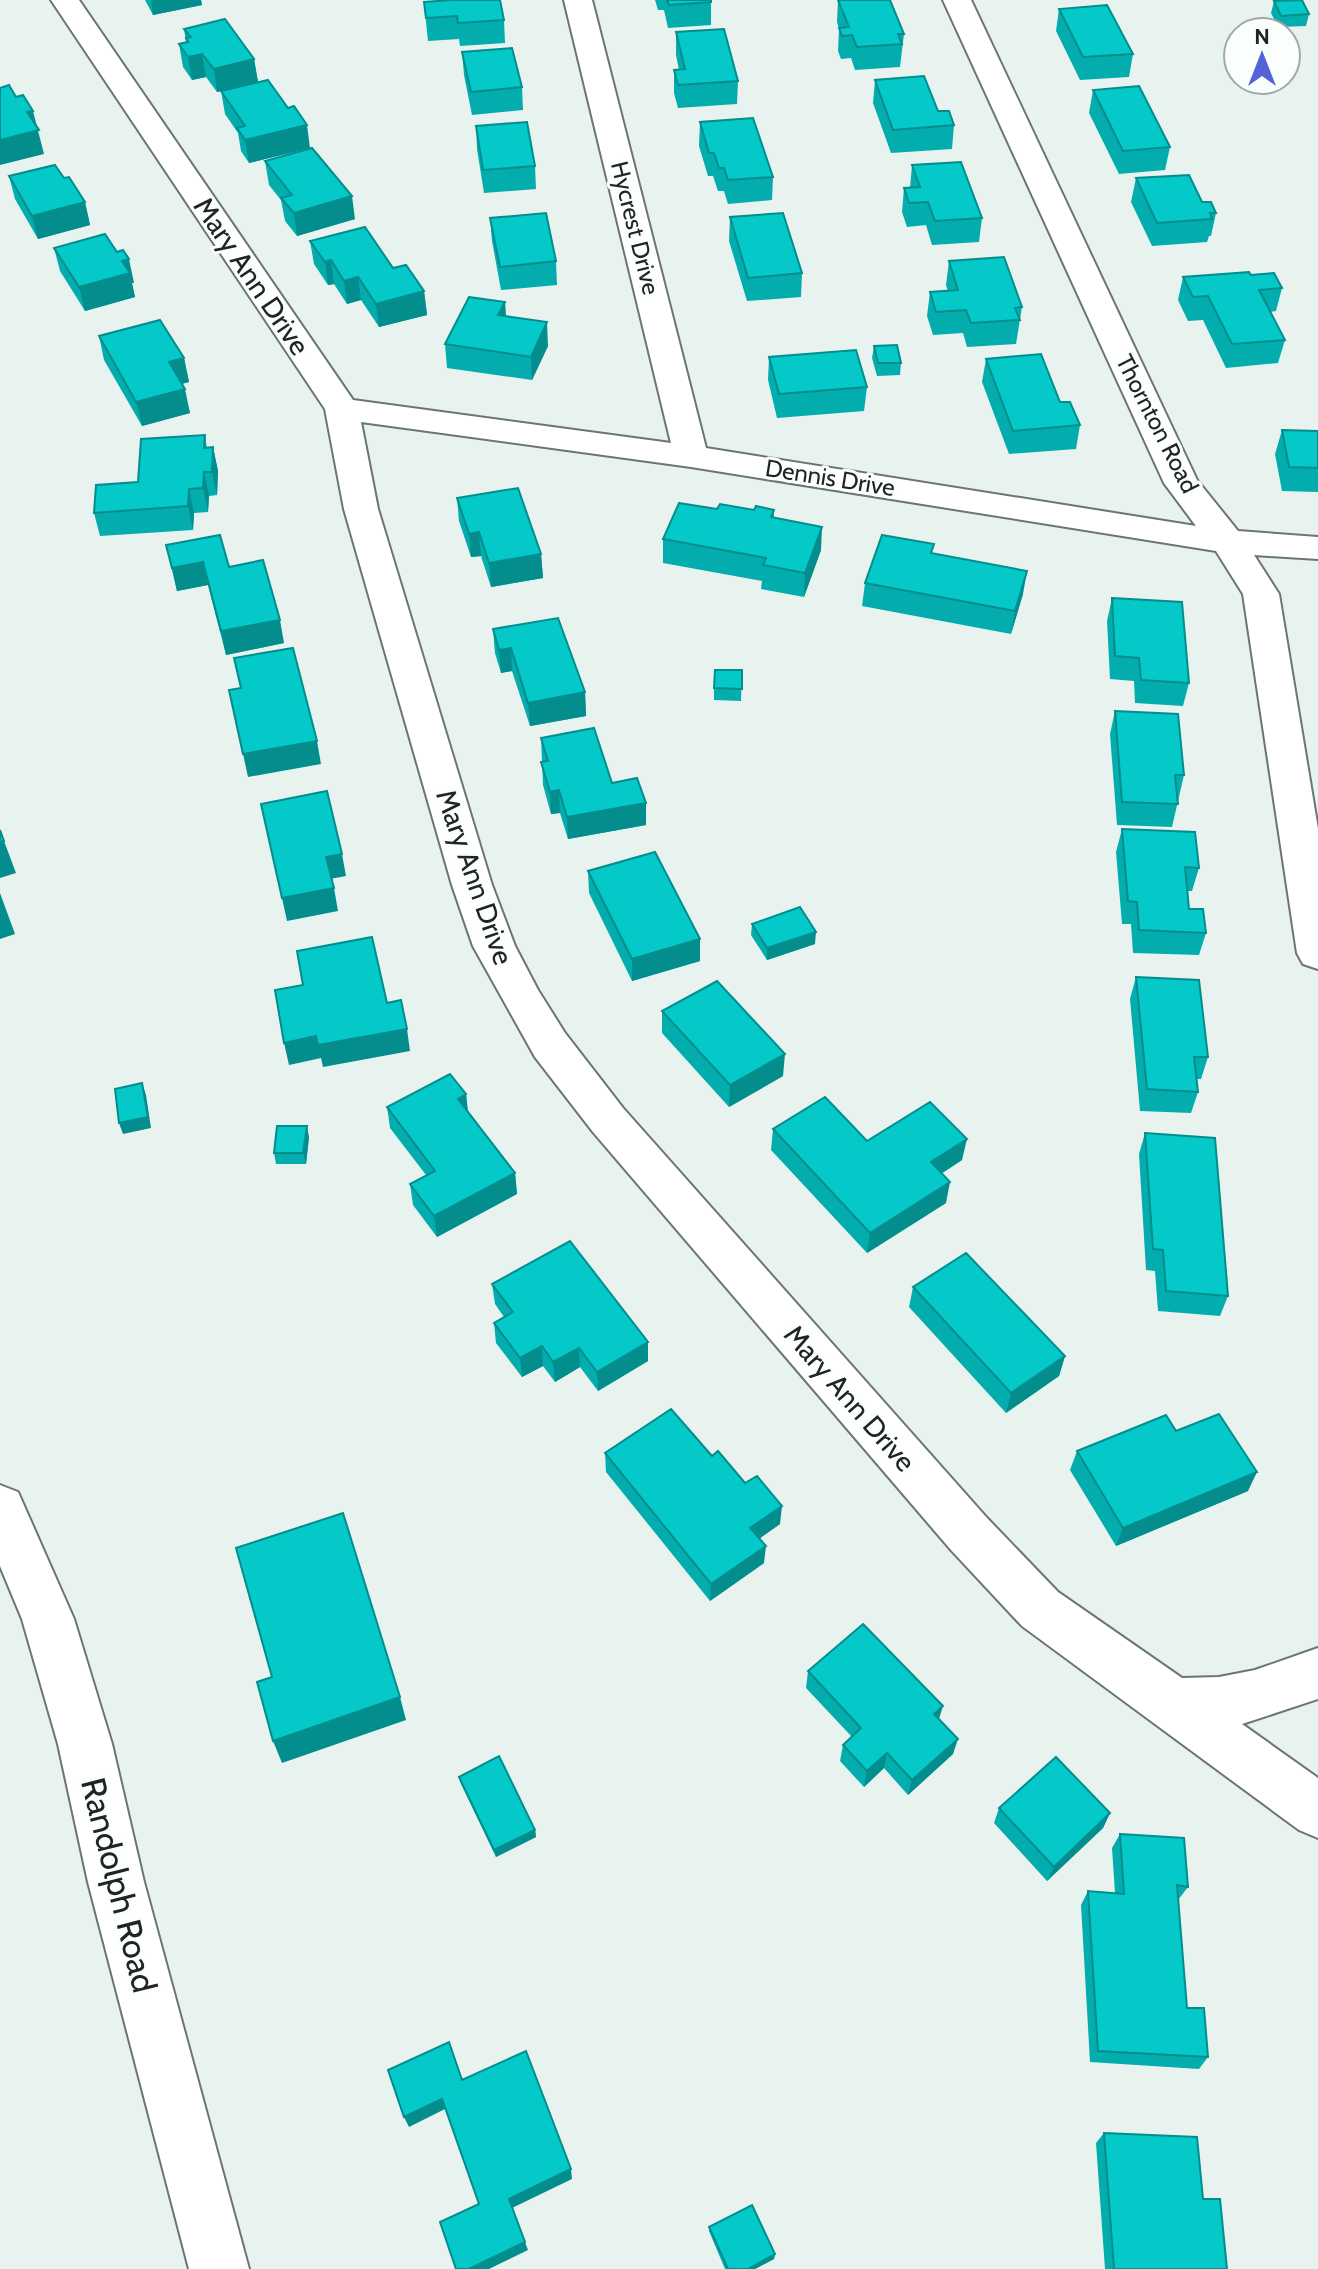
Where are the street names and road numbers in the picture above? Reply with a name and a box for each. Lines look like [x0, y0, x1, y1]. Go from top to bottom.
street label: Hycrest Drive [605, 158, 666, 298]
street label: Mary Ann Drive [187, 191, 317, 361]
street label: Thornton Road [1110, 350, 1205, 498]
street label: Dennis Drive [763, 453, 897, 502]
street label: Mary Ann Drive [429, 785, 521, 969]
street label: Mary Ann Drive [777, 1318, 923, 1478]
street label: Randolph Road [72, 1773, 166, 1997]

